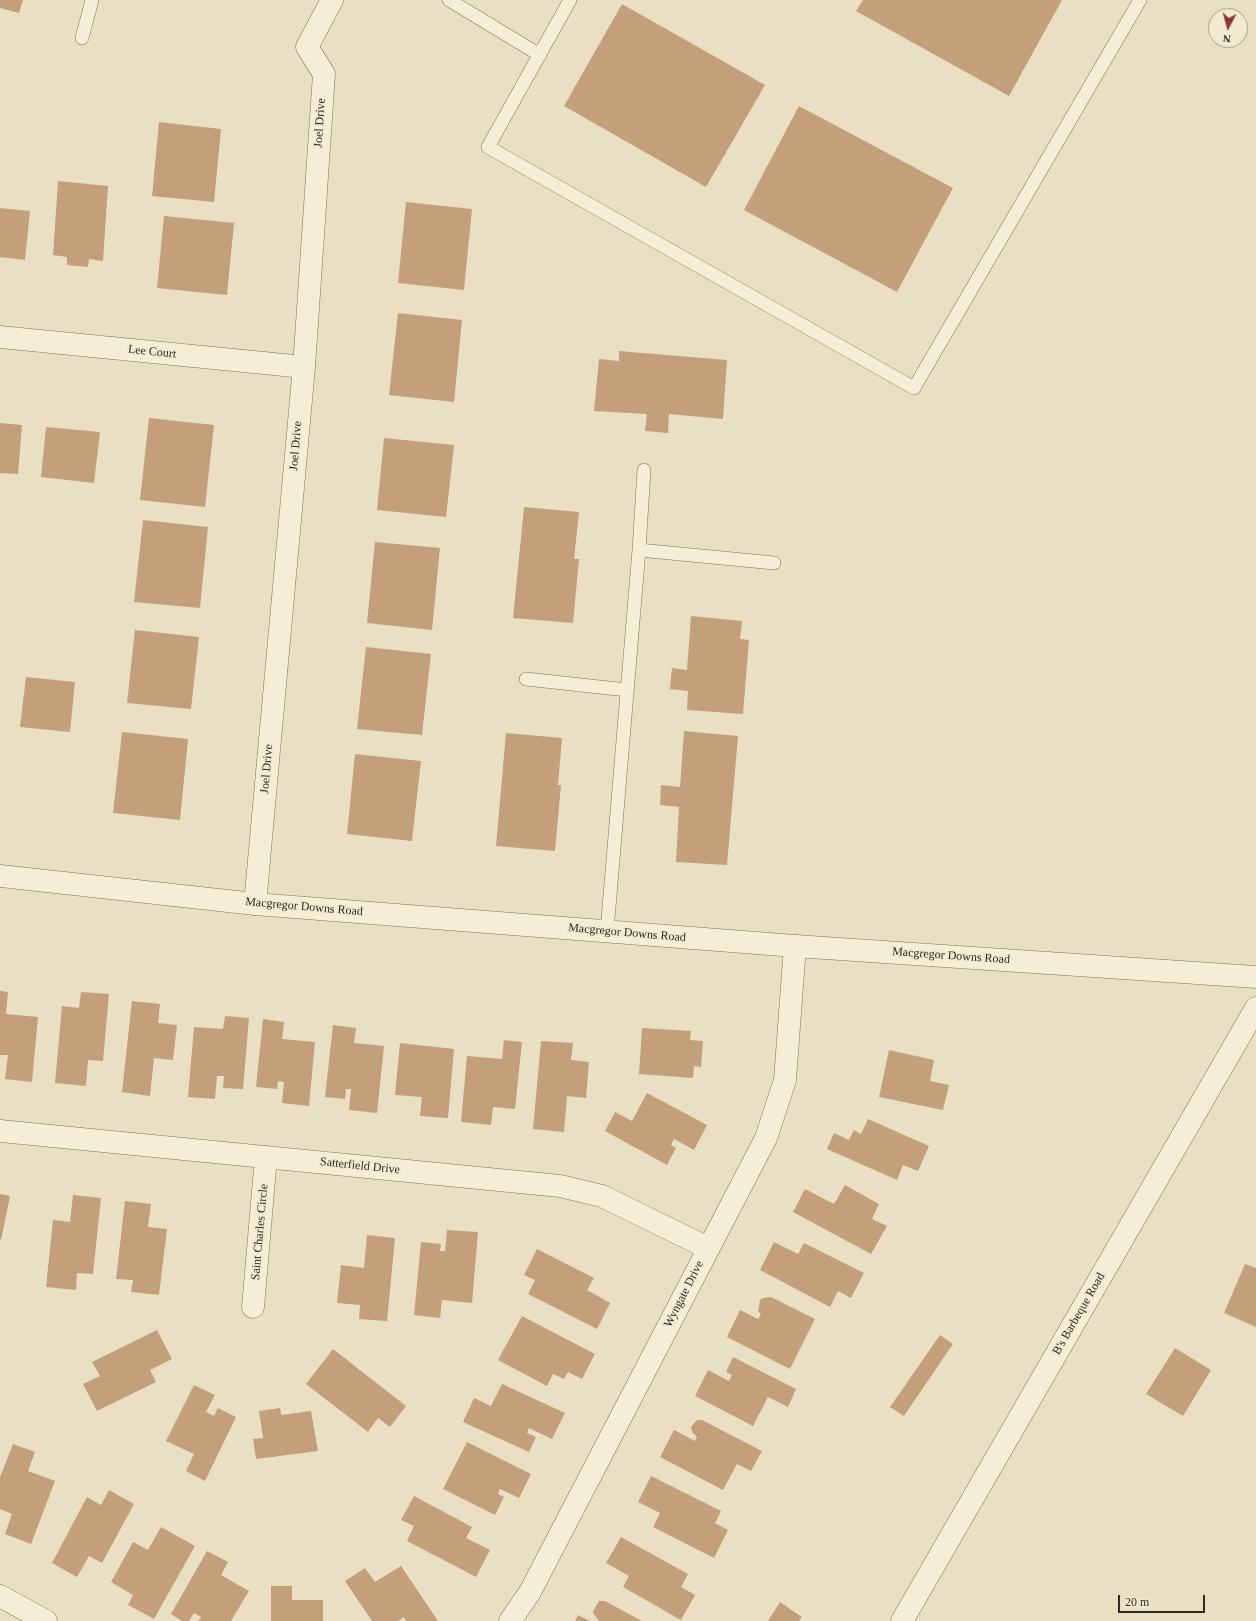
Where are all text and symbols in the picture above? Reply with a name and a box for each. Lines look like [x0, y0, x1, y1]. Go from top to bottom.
north arrow [1208, 8, 1248, 48]
text: N [1222, 33, 1231, 45]
street label: Joel Drive [311, 98, 329, 148]
street label: Lee Court [127, 342, 177, 362]
street label: Joel Drive [287, 421, 305, 471]
street label: Joel Drive [258, 744, 276, 794]
street label: Macgregor Downs Road [245, 895, 363, 919]
street label: Macgregor Downs Road [568, 921, 686, 945]
street label: Macgregor Downs Road [892, 945, 1010, 967]
street label: Satterfield Drive [319, 1155, 401, 1177]
street label: Saint Charles Circle [249, 1183, 271, 1281]
street label: Wyngate Drive [661, 1258, 707, 1330]
street label: B's Barbeque Road [1050, 1271, 1108, 1357]
scale bar [1120, 1587, 1207, 1613]
text: 20 m [1125, 1595, 1149, 1609]

